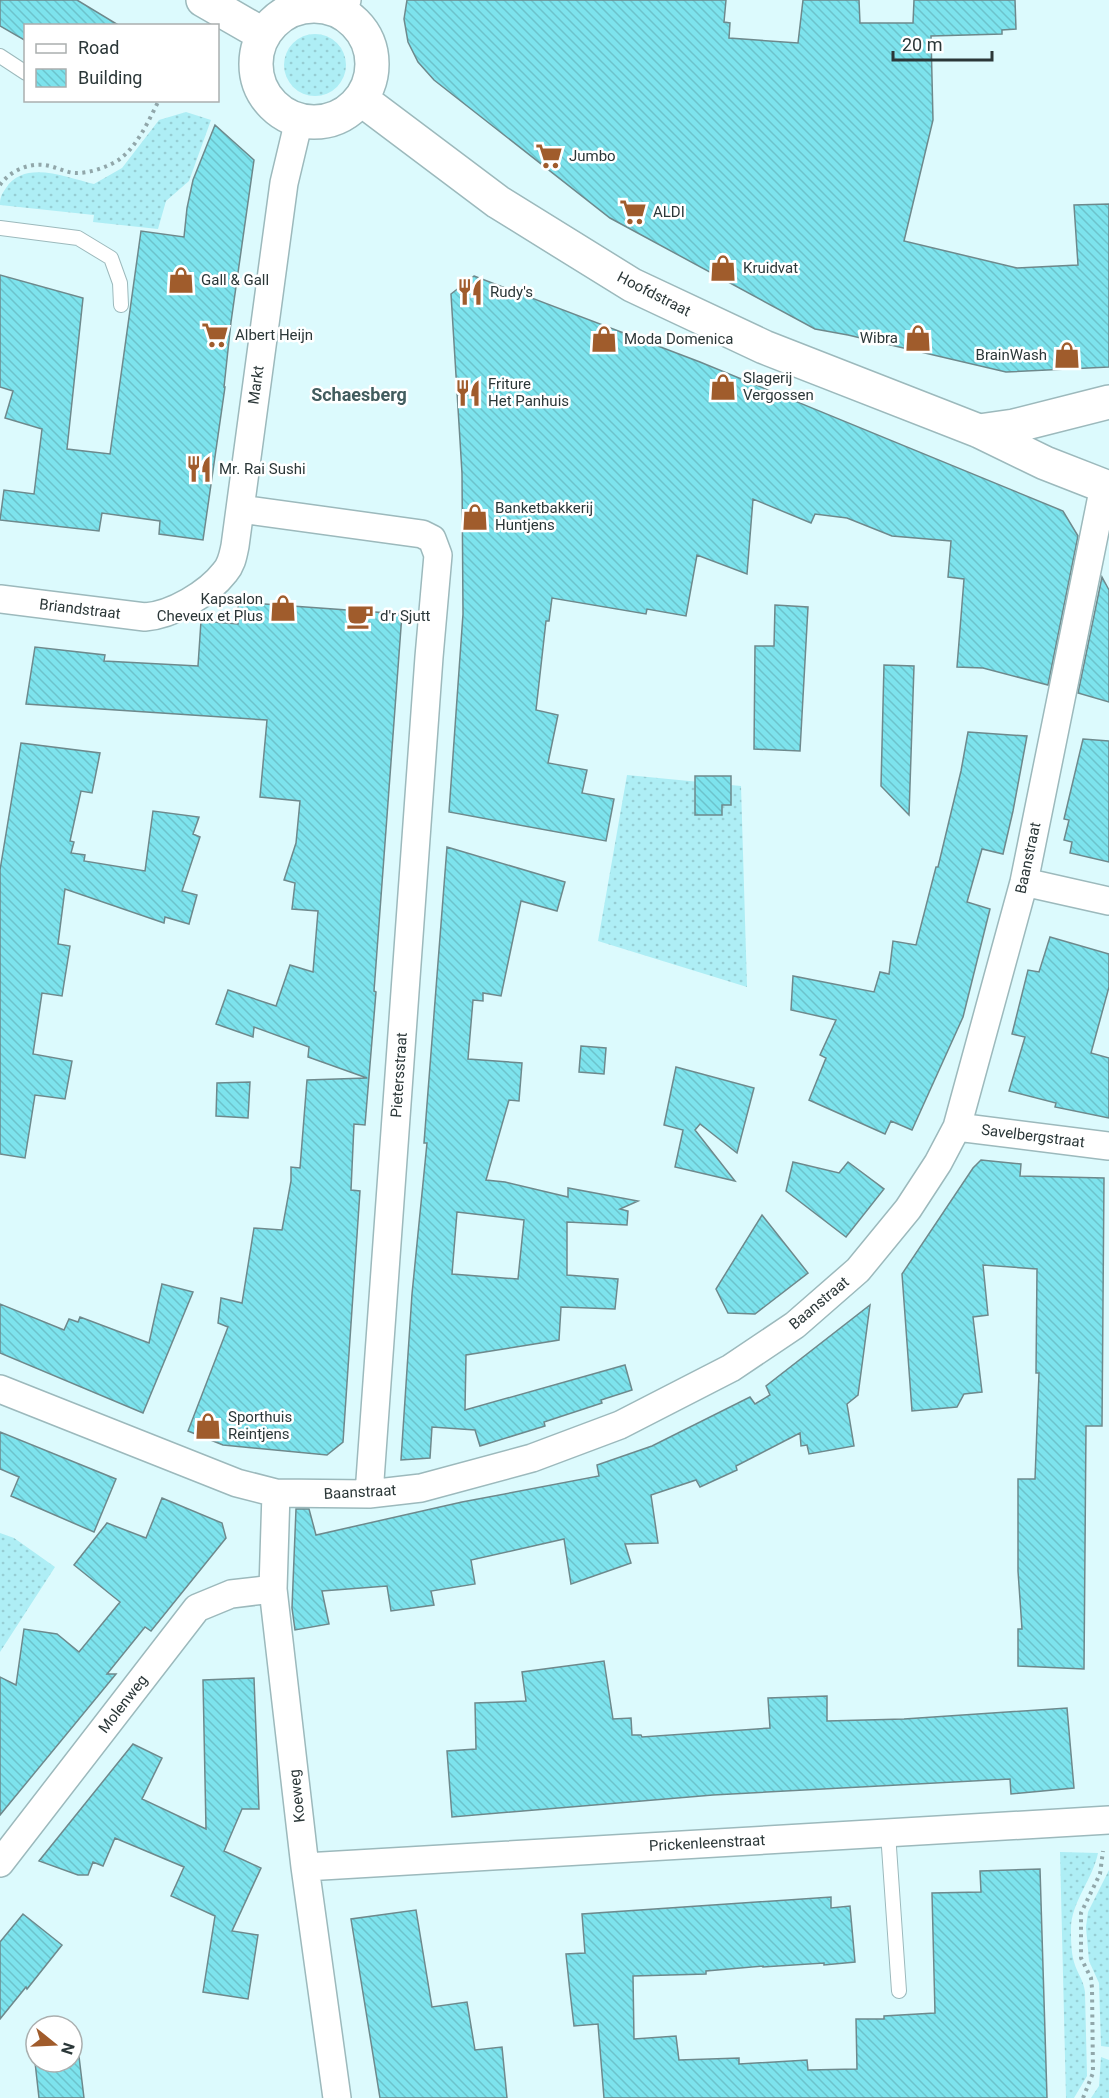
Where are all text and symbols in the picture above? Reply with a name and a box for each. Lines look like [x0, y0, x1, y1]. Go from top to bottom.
legend [24, 24, 219, 102]
scale bar [893, 24, 992, 62]
text: 20 m [902, 34, 942, 55]
text: Road [78, 37, 119, 58]
text: Building [78, 67, 142, 88]
supermarket icon: Jumbo [534, 141, 564, 171]
place label: Jumbo [569, 147, 616, 165]
supermarket icon: ALDI [618, 197, 648, 227]
place label: ALDI [653, 203, 685, 221]
shop icon: Kruidvat [708, 253, 738, 283]
place label: Kruidvat [743, 259, 798, 277]
shop icon: Gall & Gall [166, 265, 196, 295]
street label: Hoofdstraat [614, 268, 694, 320]
place label: Gall & Gall [201, 271, 269, 289]
restaurant icon: Rudy's [455, 277, 485, 307]
place label: Rudy's [490, 283, 533, 301]
supermarket icon: Albert Heijn [200, 320, 230, 350]
shop icon: Wibra [903, 323, 933, 353]
shop icon: Moda Domenica [589, 324, 619, 354]
place label: Albert Heijn [235, 326, 313, 344]
place label: Wibra [860, 329, 898, 347]
place label: Moda Domenica [624, 330, 733, 348]
shop icon: BrainWash [1052, 340, 1082, 370]
place label: BrainWash [976, 346, 1047, 364]
street label: Markt [244, 364, 268, 405]
place label: Slagerij Vergossen [743, 369, 814, 404]
shop icon: Slagerij Vergossen [708, 372, 738, 402]
place label: Friture Het Panhuis [488, 375, 569, 410]
restaurant icon: Friture Het Panhuis [453, 378, 483, 408]
district label: Schaesberg [311, 384, 407, 405]
restaurant icon: Mr. Rai Sushi [184, 454, 214, 484]
place label: Mr. Rai Sushi [219, 460, 306, 478]
place label: Banketbakkerij Huntjens [495, 499, 593, 534]
shop icon: Banketbakkerij Huntjens [460, 502, 490, 532]
place label: Kapsalon Cheveux et Plus [157, 590, 263, 625]
shop icon: Kapsalon Cheveux et Plus [268, 593, 298, 623]
street label: Briandstraat [38, 595, 122, 623]
cafe icon: d'r Sjutt [345, 601, 375, 631]
place label: d'r Sjutt [380, 607, 431, 625]
street label: Baanstraat [1012, 821, 1044, 895]
street label: Pietersstraat [387, 1032, 411, 1118]
street label: Savelbergstraat [980, 1121, 1086, 1151]
street label: Baanstraat [785, 1273, 853, 1333]
place label: Sporthuis Reintjens [228, 1408, 292, 1443]
shop icon: Sporthuis Reintjens [193, 1411, 223, 1441]
street label: Baanstraat [323, 1481, 397, 1503]
street label: Molenweg [95, 1671, 151, 1737]
street label: Koeweg [285, 1769, 309, 1823]
street label: Prickenleenstraat [648, 1831, 766, 1855]
north arrow [24, 2014, 84, 2074]
text: N [57, 2040, 79, 2057]

